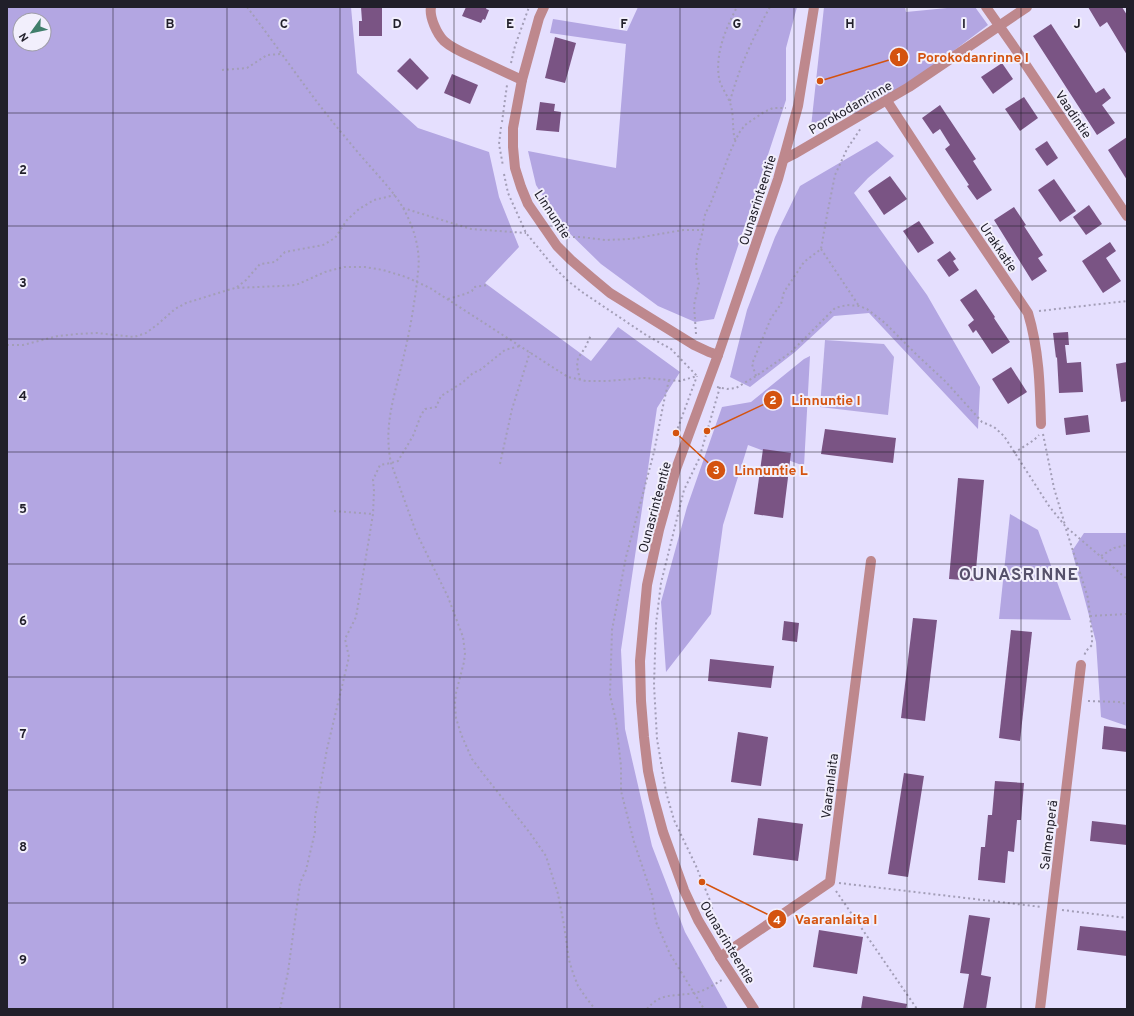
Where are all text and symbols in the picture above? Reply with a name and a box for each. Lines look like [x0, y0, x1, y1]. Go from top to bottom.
north arrow [12, 12, 52, 52]
text: B [166, 17, 175, 33]
text: C [280, 17, 288, 33]
text: D [392, 17, 402, 33]
text: E [506, 17, 514, 33]
text: F [620, 17, 628, 33]
text: G [733, 17, 742, 33]
text: H [845, 17, 855, 33]
text: I [962, 17, 966, 33]
text: J [1073, 17, 1081, 33]
text: N [16, 30, 32, 44]
callout: Porokodanrinne I [889, 44, 1037, 70]
text: 1 [897, 50, 901, 66]
text: Porokodanrinne I [917, 50, 1029, 67]
street label: Porokodanrinne [807, 78, 895, 139]
street label: Vaadintie [1051, 88, 1094, 142]
street label: Ounasrinteentie [737, 154, 781, 248]
text: 2 [19, 163, 27, 179]
street label: Linnuntie [530, 188, 573, 242]
street label: Urakkatie [975, 221, 1020, 276]
text: 3 [19, 276, 27, 292]
callout: Linnuntie I [763, 387, 868, 413]
text: 4 [19, 389, 27, 405]
text: 2 [769, 393, 777, 409]
text: Linnuntie I [791, 393, 861, 410]
callout: Linnuntie L [706, 457, 815, 483]
street label: Ounasrinteentie [636, 460, 676, 555]
text: 3 [712, 463, 720, 479]
text: Linnuntie L [734, 463, 808, 480]
text: 5 [19, 502, 27, 518]
district label: OUNASRINNE [959, 565, 1079, 587]
text: 6 [19, 614, 27, 630]
text: 7 [20, 727, 27, 743]
street label: Vaaranlaita [819, 753, 843, 820]
street label: Salmenperä [1038, 799, 1062, 871]
text: 8 [19, 840, 27, 856]
street label: Ounasrinteentie [695, 899, 757, 987]
callout: Vaaranlaita I [767, 906, 885, 932]
text: Vaaranlaita I [795, 912, 877, 929]
text: 4 [773, 913, 781, 929]
text: 9 [19, 953, 27, 969]

